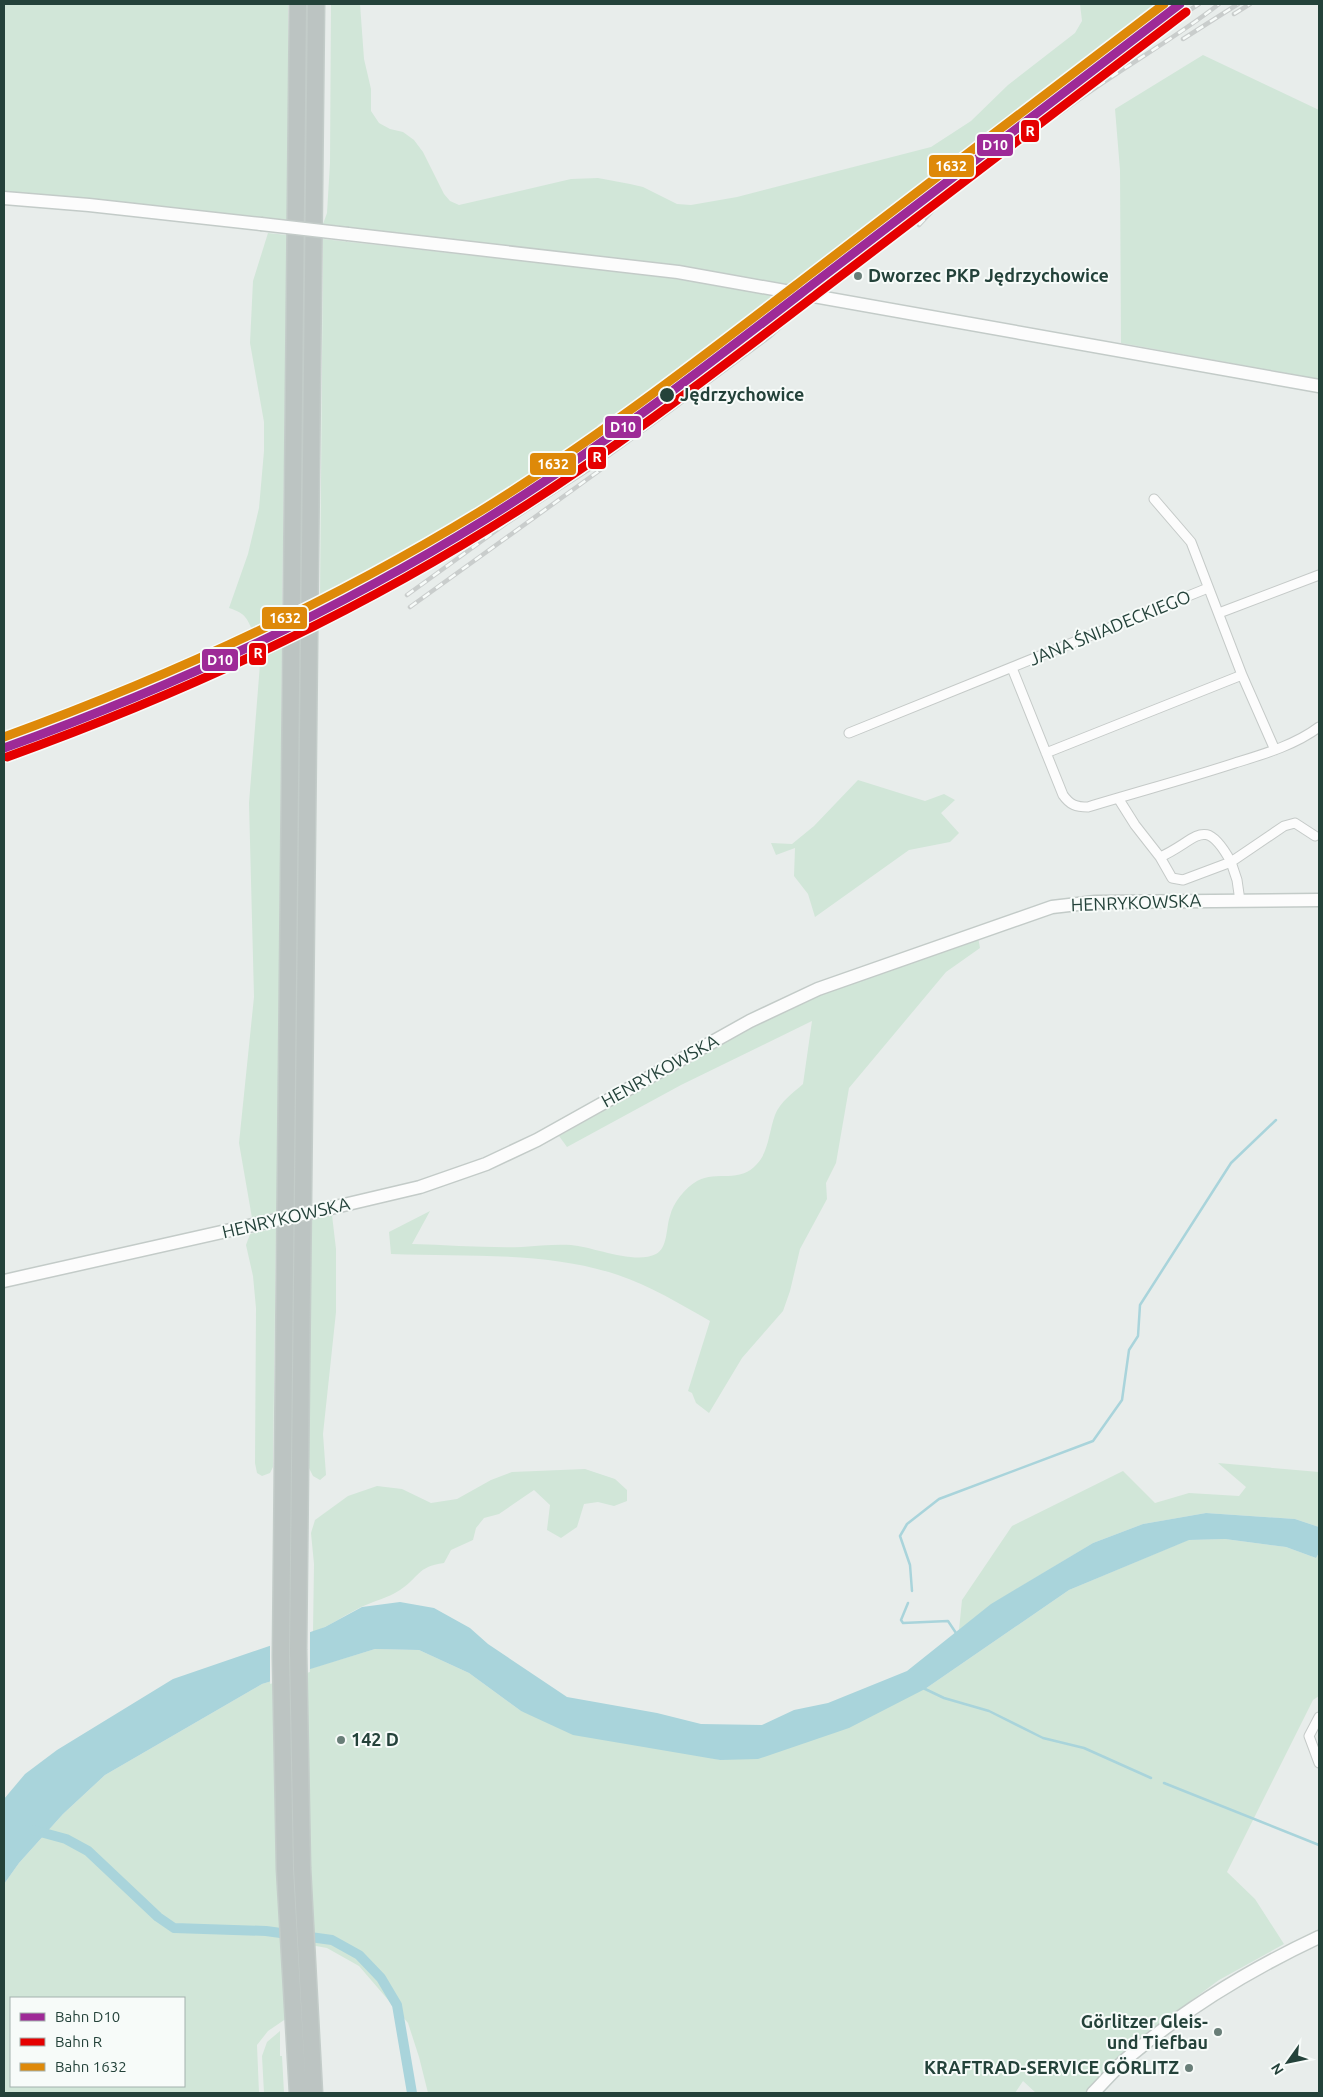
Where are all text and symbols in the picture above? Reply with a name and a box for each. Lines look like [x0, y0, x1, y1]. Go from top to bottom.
line badge: R [1020, 119, 1040, 143]
text: R [1025, 123, 1035, 139]
line badge: D10 [976, 133, 1014, 157]
text: D10 [982, 137, 1008, 153]
line badge: 1632 [928, 154, 975, 178]
text: 1632 [935, 158, 967, 174]
place label: Dworzec PKP Jędrzychowice [868, 265, 1109, 286]
marker: Dworzec PKP Jędrzychowice [852, 270, 864, 282]
place label: Jędrzychowice [680, 384, 804, 405]
marker: Jędrzychowice [658, 386, 676, 404]
line badge: D10 [604, 415, 642, 439]
text: D10 [610, 419, 636, 435]
line badge: R [587, 446, 607, 470]
text: R [592, 449, 602, 465]
line badge: 1632 [529, 452, 577, 476]
text: 1632 [537, 456, 569, 472]
street label: JANA ŚNIADECKIEGO [1025, 585, 1193, 669]
line badge: 1632 [261, 606, 308, 630]
text: 1632 [269, 610, 301, 626]
line badge: R [248, 642, 267, 666]
text: R [253, 645, 263, 661]
line badge: D10 [201, 648, 239, 672]
text: D10 [207, 652, 233, 668]
street label: HENRYKOWSKA [1070, 890, 1202, 914]
street label: HENRYKOWSKA [598, 1030, 722, 1111]
street label: HENRYKOWSKA [220, 1193, 352, 1241]
place label: 142 D [351, 1729, 399, 1749]
marker: 142 D [335, 1734, 347, 1746]
legend [10, 1997, 185, 2087]
text: Bahn D10 [55, 2008, 120, 2025]
place label: Görlitzer Gleis- und Tiefbau [1081, 2011, 1208, 2052]
marker: Görlitzer Gleis- und Tiefbau [1212, 2026, 1224, 2038]
text: Bahn R [55, 2033, 102, 2050]
north arrow [1263, 2037, 1313, 2087]
place label: KRAFTRAD-SERVICE GÖRLITZ [924, 2057, 1179, 2077]
text: Bahn 1632 [55, 2058, 127, 2075]
text: N [1268, 2060, 1287, 2078]
marker: KRAFTRAD-SERVICE GÖRLITZ [1183, 2062, 1195, 2074]

